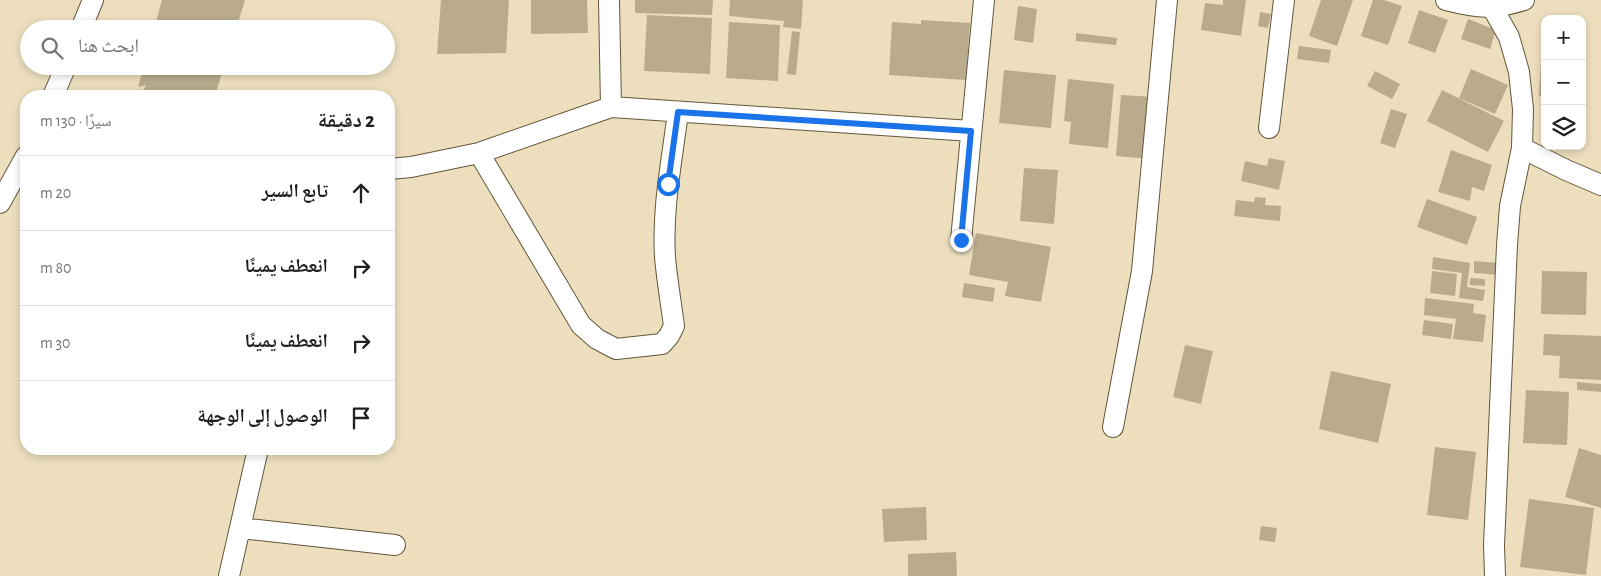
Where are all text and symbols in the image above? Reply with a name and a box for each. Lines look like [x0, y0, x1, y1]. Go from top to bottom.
map controls [1541, 15, 1586, 150]
button: + [1541, 15, 1586, 60]
search box [20, 20, 395, 75]
icon: search [38, 34, 66, 62]
text: ابحث هنا [78, 37, 139, 56]
button: − [1541, 60, 1586, 105]
button: layers [1541, 105, 1586, 150]
text: 2 دقيقة [318, 110, 375, 131]
text: سيرًا · 130 m [40, 113, 112, 129]
route start [657, 173, 680, 196]
icon: ahead [347, 179, 375, 207]
text: تابع السير [262, 182, 328, 201]
text: 20 m [40, 185, 71, 201]
route end [950, 229, 973, 252]
icon: right [347, 254, 375, 282]
text: انعطف يمينًا [245, 257, 328, 276]
text: 80 m [40, 260, 72, 276]
icon: right [347, 329, 375, 357]
text: انعطف يمينًا [245, 332, 328, 351]
text: 30 m [40, 335, 71, 351]
icon: arrive [347, 404, 375, 432]
text: الوصول إلى الوجهة [197, 407, 328, 426]

